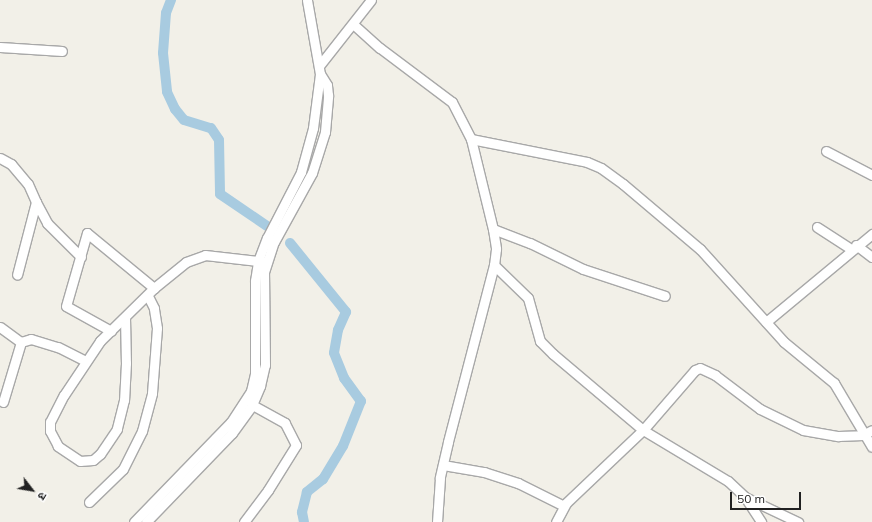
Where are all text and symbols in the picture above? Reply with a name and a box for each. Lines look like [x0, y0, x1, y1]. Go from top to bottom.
north arrow [12, 470, 52, 510]
scale bar [732, 484, 803, 510]
text: उ [35, 490, 50, 503]
text: 50 m [737, 491, 765, 506]

